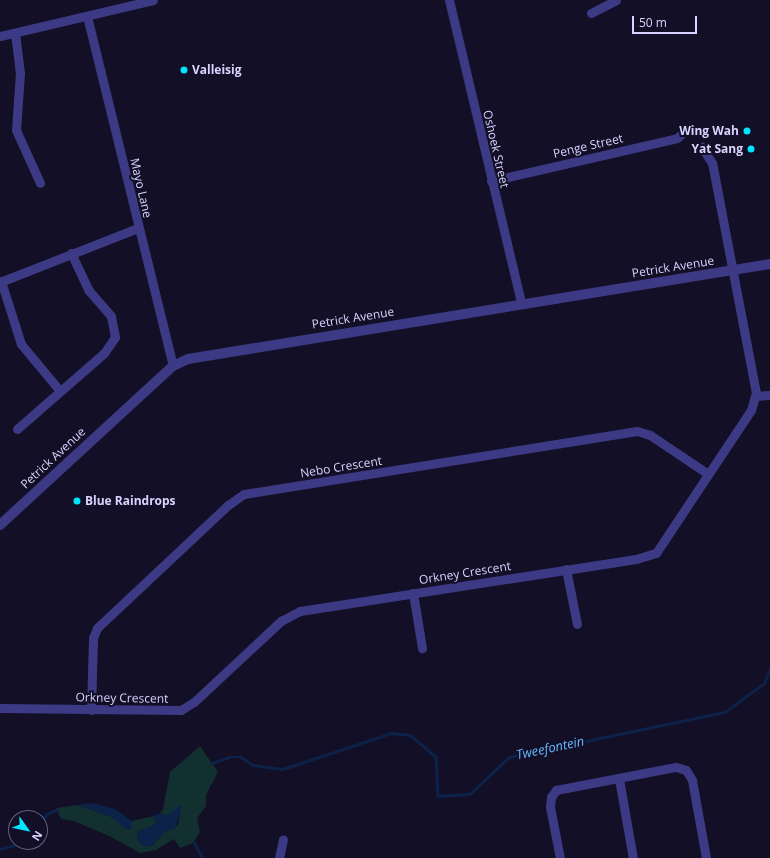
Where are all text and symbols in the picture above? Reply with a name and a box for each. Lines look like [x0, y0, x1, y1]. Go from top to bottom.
scale bar [634, 8, 699, 34]
text: 50 m [639, 14, 667, 31]
place label: Valleisig [192, 63, 242, 77]
marker: Valleisig [179, 65, 189, 75]
street label: Oshoek Street [480, 109, 512, 189]
place label: Wing Wah [679, 124, 739, 138]
marker: Wing Wah [742, 126, 752, 136]
street label: Penge Street [552, 131, 624, 161]
place label: Yat Sang [691, 142, 743, 156]
marker: Yat Sang [746, 144, 756, 154]
street label: Mayo Lane [127, 157, 155, 219]
street label: Petrick Avenue [631, 253, 715, 281]
street label: Petrick Avenue [311, 304, 395, 332]
street label: Petrick Avenue [18, 424, 88, 492]
street label: Nebo Crescent [299, 453, 383, 481]
place label: Blue Raindrops [85, 494, 176, 508]
marker: Blue Raindrops [72, 496, 82, 506]
street label: Orkney Crescent [418, 559, 512, 587]
street label: Orkney Crescent [75, 690, 169, 706]
water label: Tweefontein [515, 733, 585, 763]
north arrow [8, 810, 48, 850]
text: N [29, 828, 46, 844]

